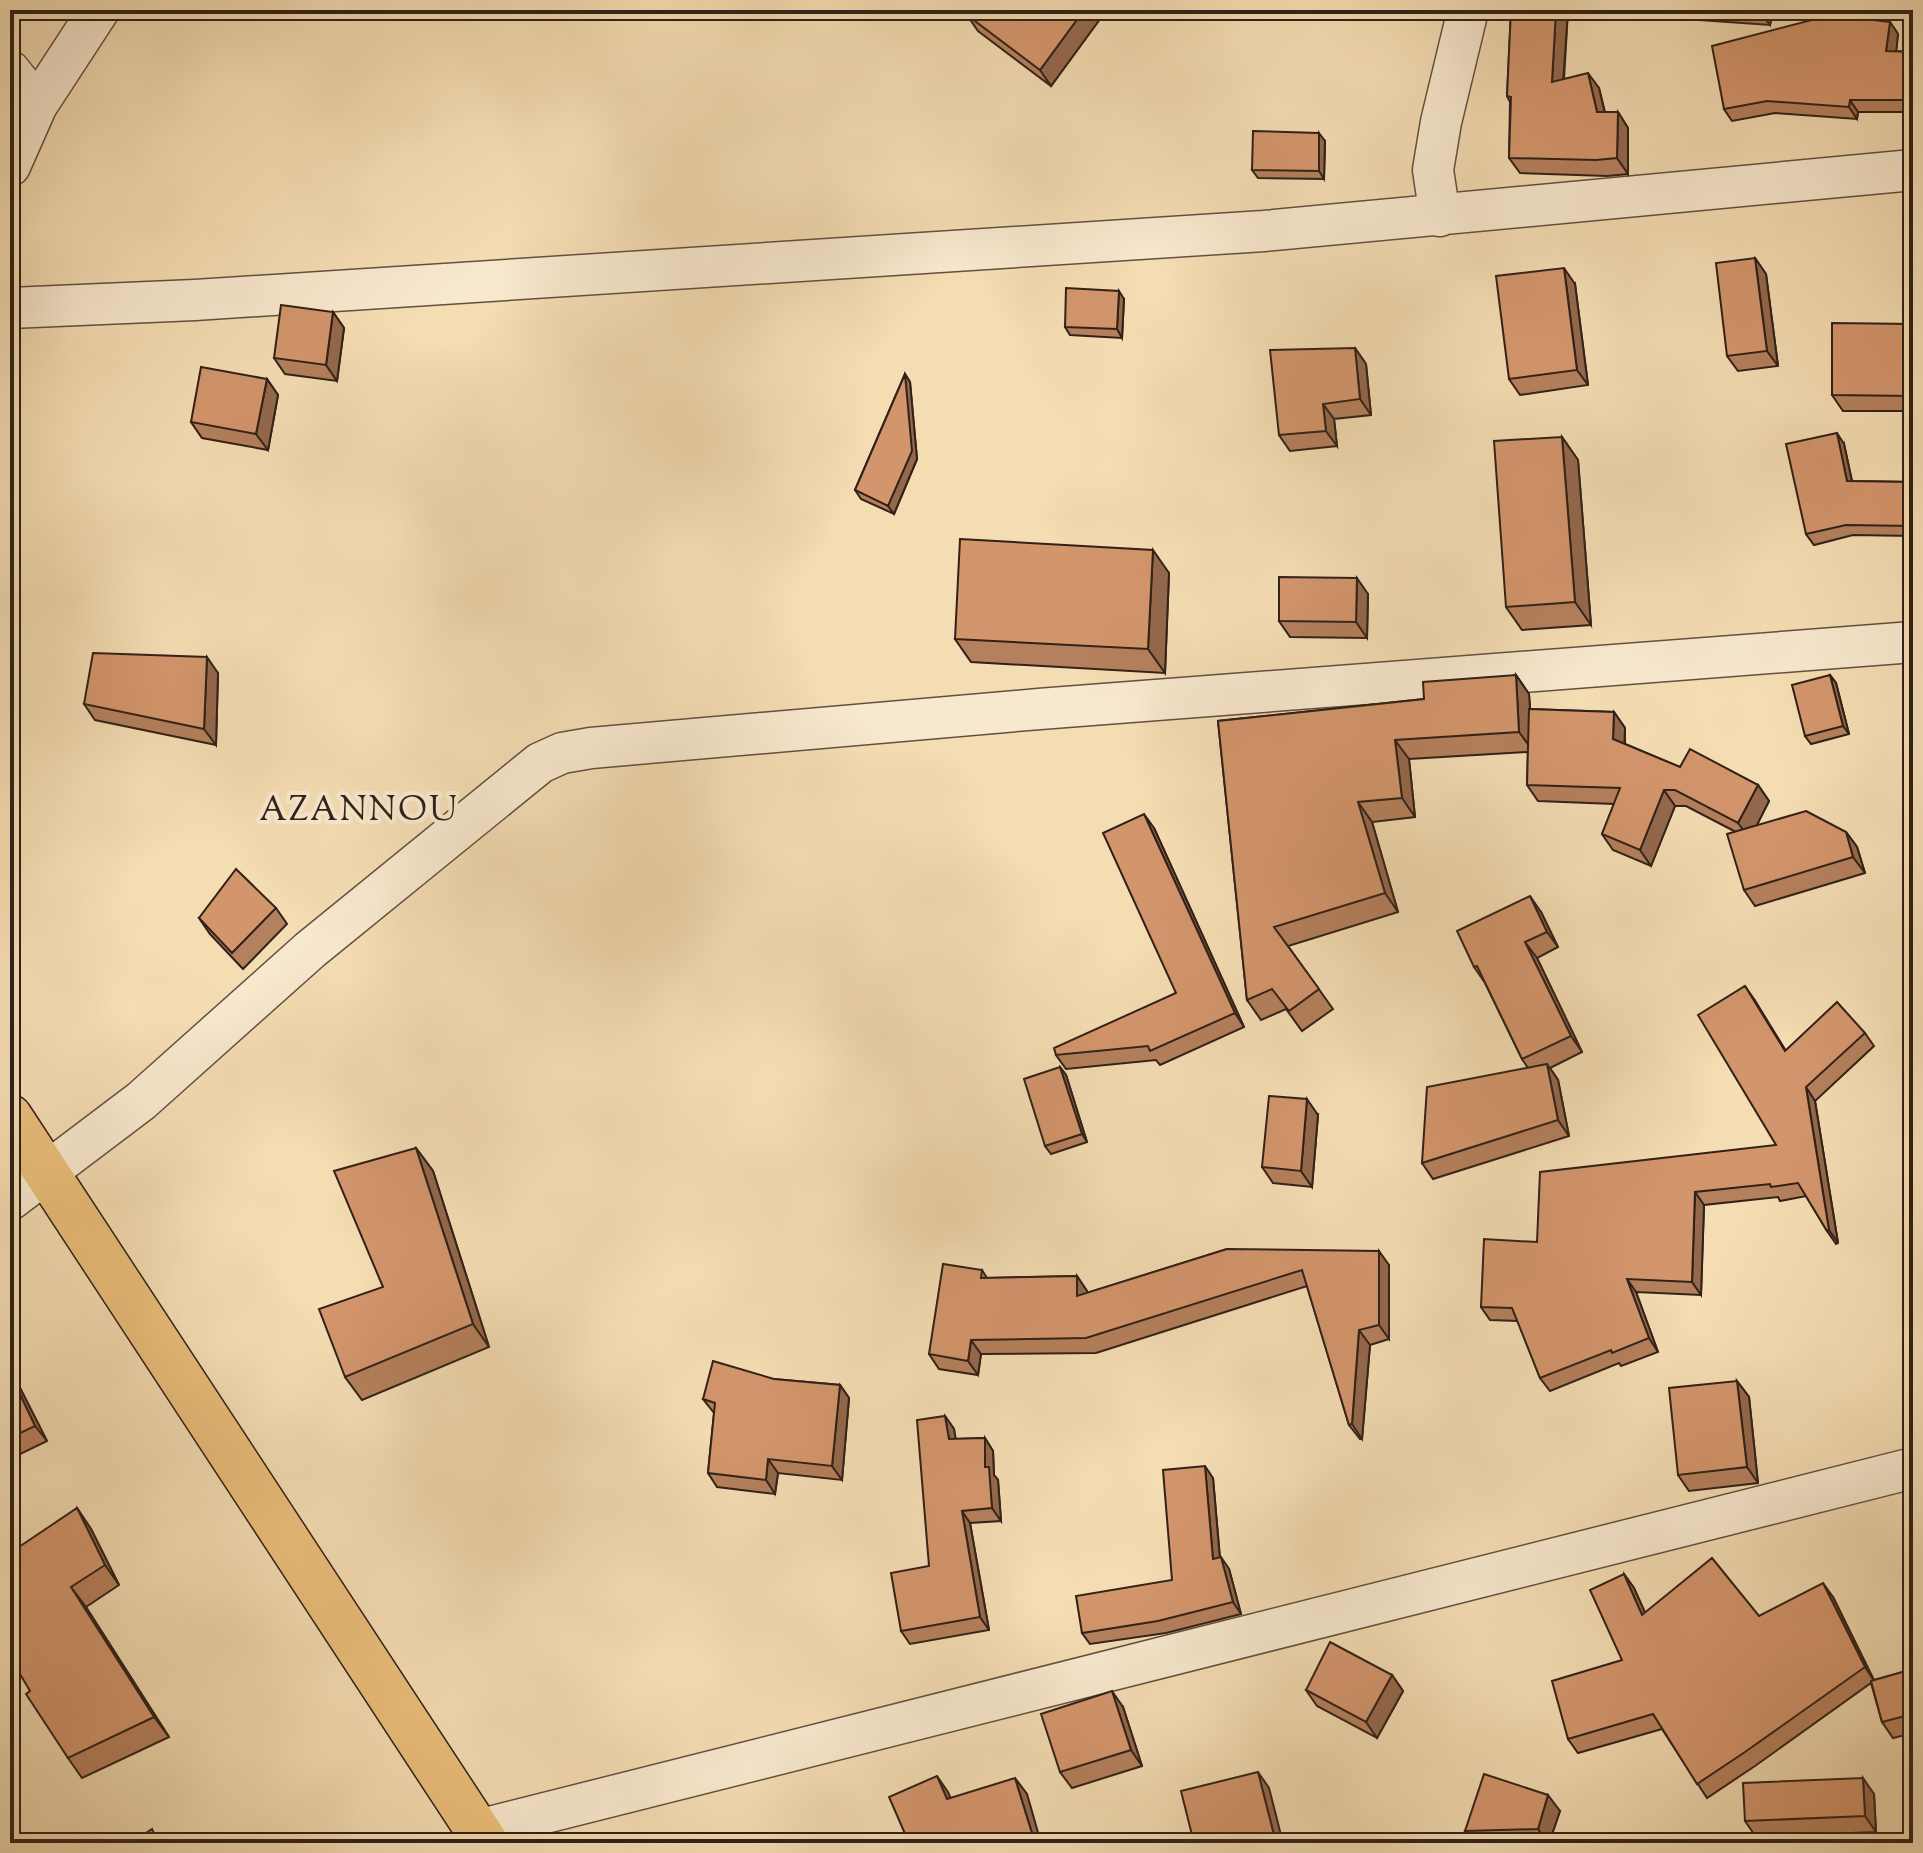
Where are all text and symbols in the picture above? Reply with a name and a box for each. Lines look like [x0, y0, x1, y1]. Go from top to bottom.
district label: AZANNOU [259, 787, 459, 836]

